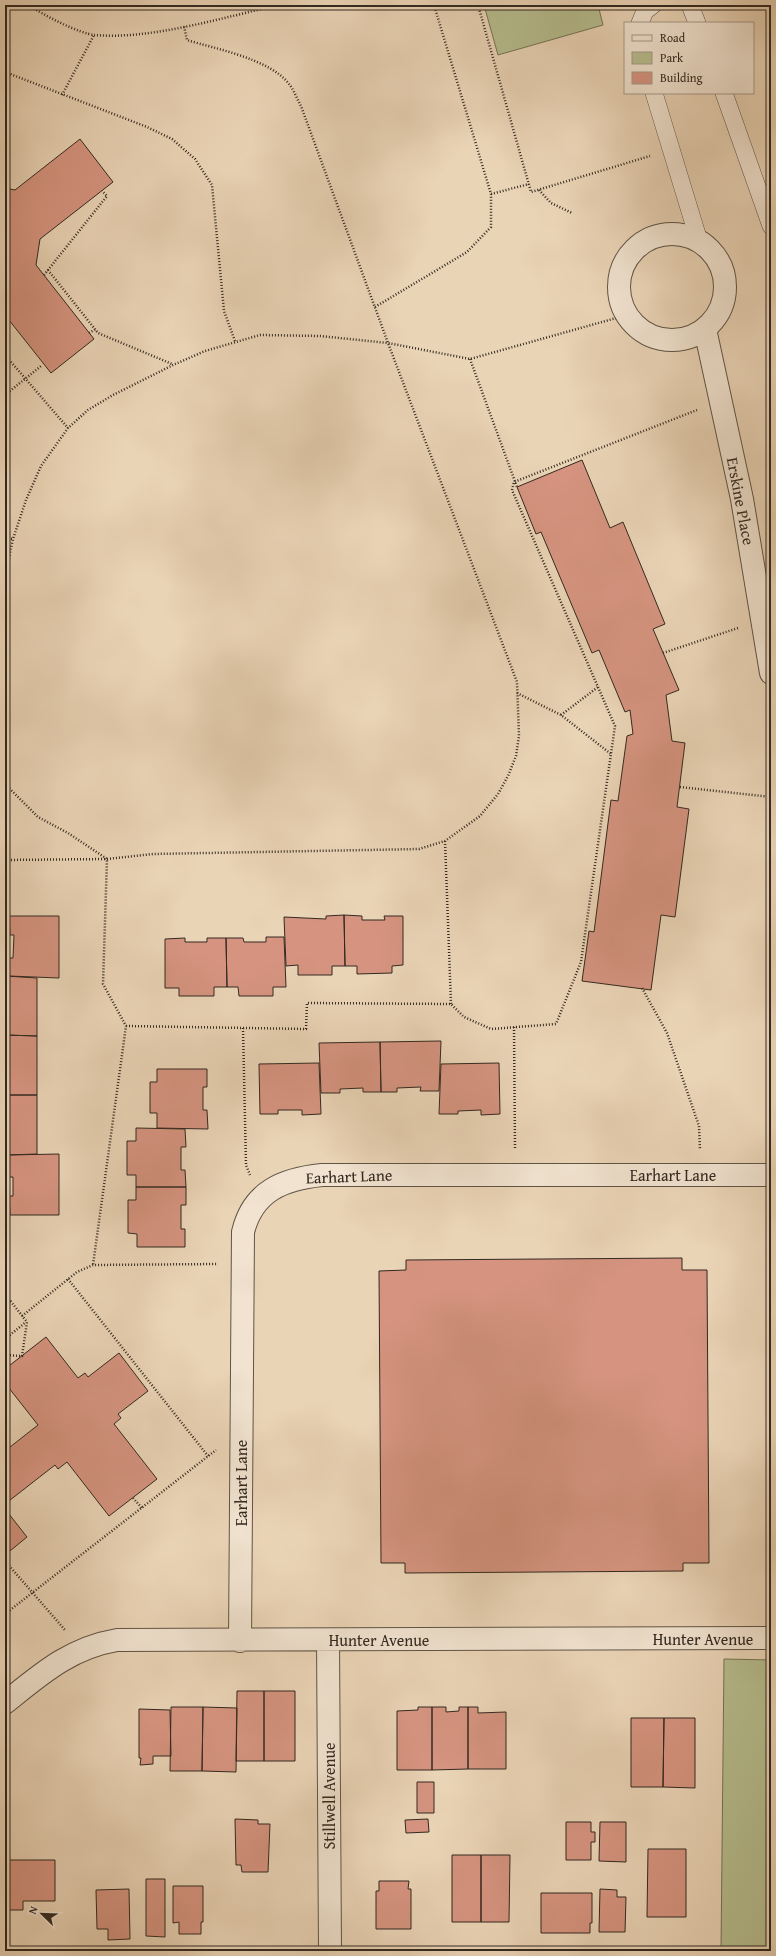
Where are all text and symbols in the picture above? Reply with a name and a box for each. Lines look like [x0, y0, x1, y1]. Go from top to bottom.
legend [624, 22, 754, 94]
text: Road [660, 29, 686, 46]
text: Park [660, 49, 684, 66]
text: Building [660, 69, 703, 86]
street label: Erskine Place [721, 455, 761, 547]
street label: Earhart Lane [305, 1162, 393, 1190]
street label: Earhart Lane [630, 1163, 716, 1187]
street label: Earhart Lane [229, 1440, 253, 1526]
street label: Hunter Avenue [653, 1627, 753, 1651]
street label: Hunter Avenue [329, 1628, 429, 1652]
street label: Stillwell Avenue [317, 1742, 341, 1850]
north arrow [22, 1894, 62, 1934]
text: N [24, 1903, 42, 1917]

